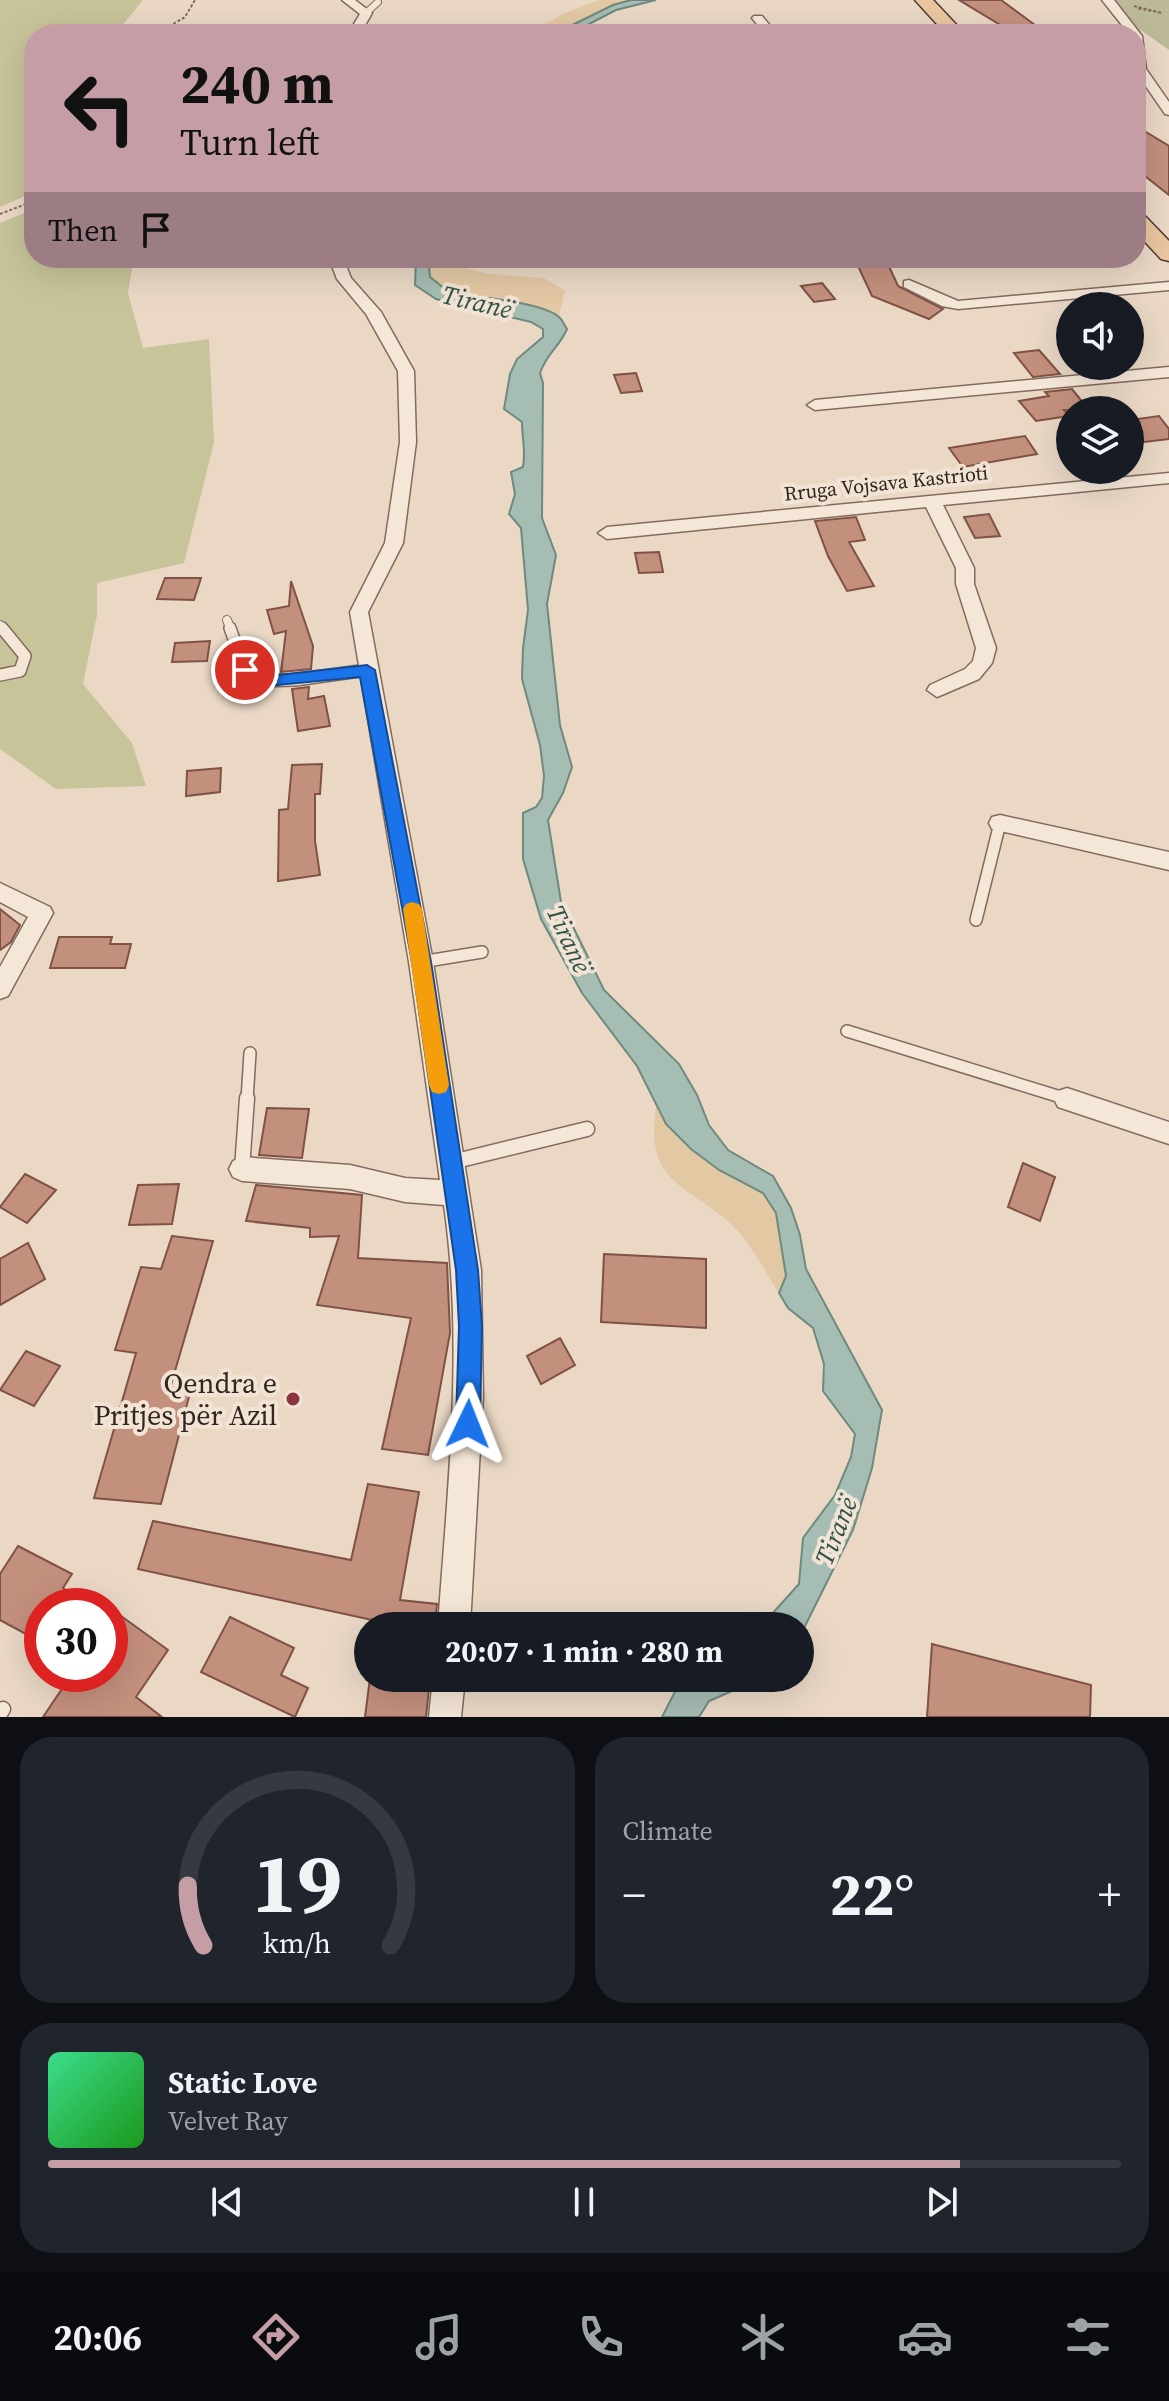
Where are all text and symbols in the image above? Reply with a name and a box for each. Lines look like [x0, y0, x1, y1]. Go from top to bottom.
text: 240 m [180, 45, 334, 122]
icon: left [48, 56, 152, 160]
text: Turn left [180, 118, 319, 167]
icon: arrive [134, 208, 178, 252]
text: Then [48, 210, 118, 251]
water label: Tiranë [439, 277, 518, 328]
map controls [1056, 292, 1144, 484]
button: sound [1056, 292, 1144, 380]
button: layers [1056, 396, 1144, 484]
street label: Rruga Vojsava Kastrioti [783, 458, 989, 508]
pin [211, 636, 279, 704]
icon: arrive [223, 648, 267, 692]
water label: Tiranë [538, 899, 601, 981]
place label: Qendra e Pritjes për Azil [94, 1364, 277, 1434]
position arrow [426, 1382, 510, 1466]
marker: Qendra e Pritjes për Azil [284, 1390, 302, 1408]
water label: Tiranë [806, 1489, 867, 1570]
speed limit sign: 30 [24, 1588, 128, 1692]
text: 20:07 · 1 min · 280 m [445, 1631, 723, 1672]
text: Climate [623, 1813, 713, 1849]
text: 19 [252, 1826, 342, 1940]
text: 22° [829, 1853, 914, 1935]
text: − [623, 1864, 646, 1925]
text: + [1098, 1864, 1121, 1925]
text: km/h [263, 1923, 331, 1963]
text: Static Love [168, 2062, 317, 2103]
text: Velvet Ray [168, 2103, 288, 2139]
icon: previous [205, 2180, 249, 2224]
icon: pause [562, 2180, 606, 2224]
icon: next [920, 2180, 964, 2224]
icon: directions [248, 2309, 304, 2365]
icon: music [411, 2309, 467, 2365]
icon: phone [573, 2309, 629, 2365]
icon: climate [735, 2309, 791, 2365]
icon: car [897, 2309, 953, 2365]
icon: filters [1060, 2309, 1116, 2365]
text: 20:06 [53, 2313, 142, 2362]

